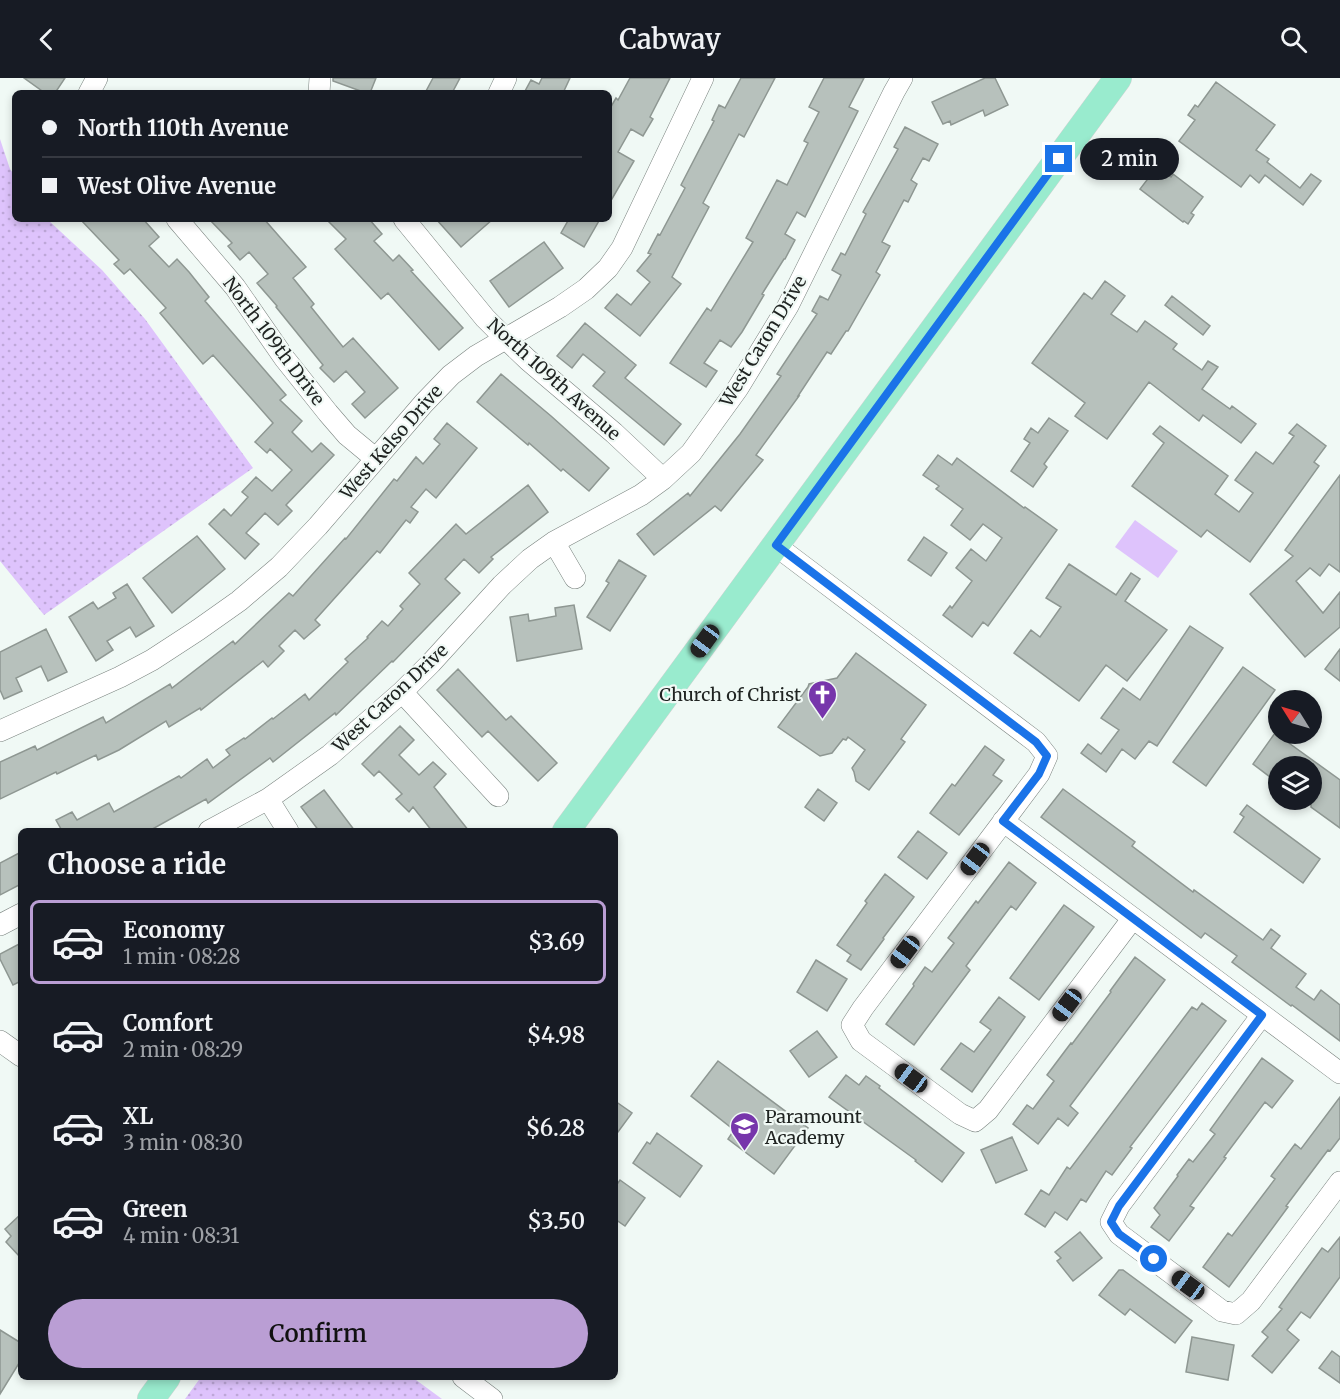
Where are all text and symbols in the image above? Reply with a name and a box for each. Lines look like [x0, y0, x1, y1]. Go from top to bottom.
text: Cabway [619, 22, 721, 56]
icon: back [30, 23, 63, 56]
icon: search [1277, 23, 1310, 56]
text: North 110th Avenue [78, 114, 289, 142]
callout: 2 min [1080, 138, 1179, 180]
route end [1045, 145, 1072, 172]
text: 2 min [1101, 146, 1158, 171]
text: West Olive Avenue [78, 172, 276, 200]
street label: West Caron Drive [714, 271, 811, 412]
street label: North 109th Drive [218, 272, 330, 410]
street label: North 109th Avenue [483, 313, 625, 445]
street label: West Kelso Drive [334, 380, 447, 505]
car [687, 621, 723, 661]
street label: West Caron Drive [327, 639, 452, 758]
church icon: Church of Christ [806, 678, 838, 720]
place label: Church of Christ [659, 683, 801, 706]
north arrow [1268, 690, 1322, 744]
map controls [1268, 690, 1322, 810]
button: layers [1268, 756, 1322, 810]
car [957, 839, 993, 879]
text: Choose a ride [48, 847, 226, 881]
icon: car [51, 915, 105, 969]
text: Economy [123, 916, 224, 944]
text: $3.69 [528, 928, 585, 956]
car [887, 932, 923, 972]
text: 1 min · 08:28 [123, 944, 240, 969]
car [1049, 985, 1085, 1025]
icon: car [51, 1008, 105, 1062]
text: Comfort [123, 1009, 213, 1037]
text: $4.98 [527, 1021, 585, 1049]
text: 2 min · 08:29 [123, 1037, 243, 1062]
car [891, 1060, 931, 1096]
icon: car [51, 1101, 105, 1155]
text: XL [123, 1102, 153, 1130]
place label: Paramount Academy [764, 1105, 862, 1149]
school or university icon: Paramount Academy [728, 1110, 760, 1152]
text: $6.28 [526, 1114, 585, 1142]
text: 3 min · 08:30 [123, 1130, 243, 1155]
icon: car [51, 1194, 105, 1248]
text: Green [123, 1195, 187, 1223]
text: $3.50 [527, 1207, 585, 1235]
text: 4 min · 08:31 [123, 1223, 239, 1248]
route start [1140, 1245, 1167, 1272]
car [1168, 1267, 1208, 1303]
button: Confirm [48, 1299, 588, 1368]

